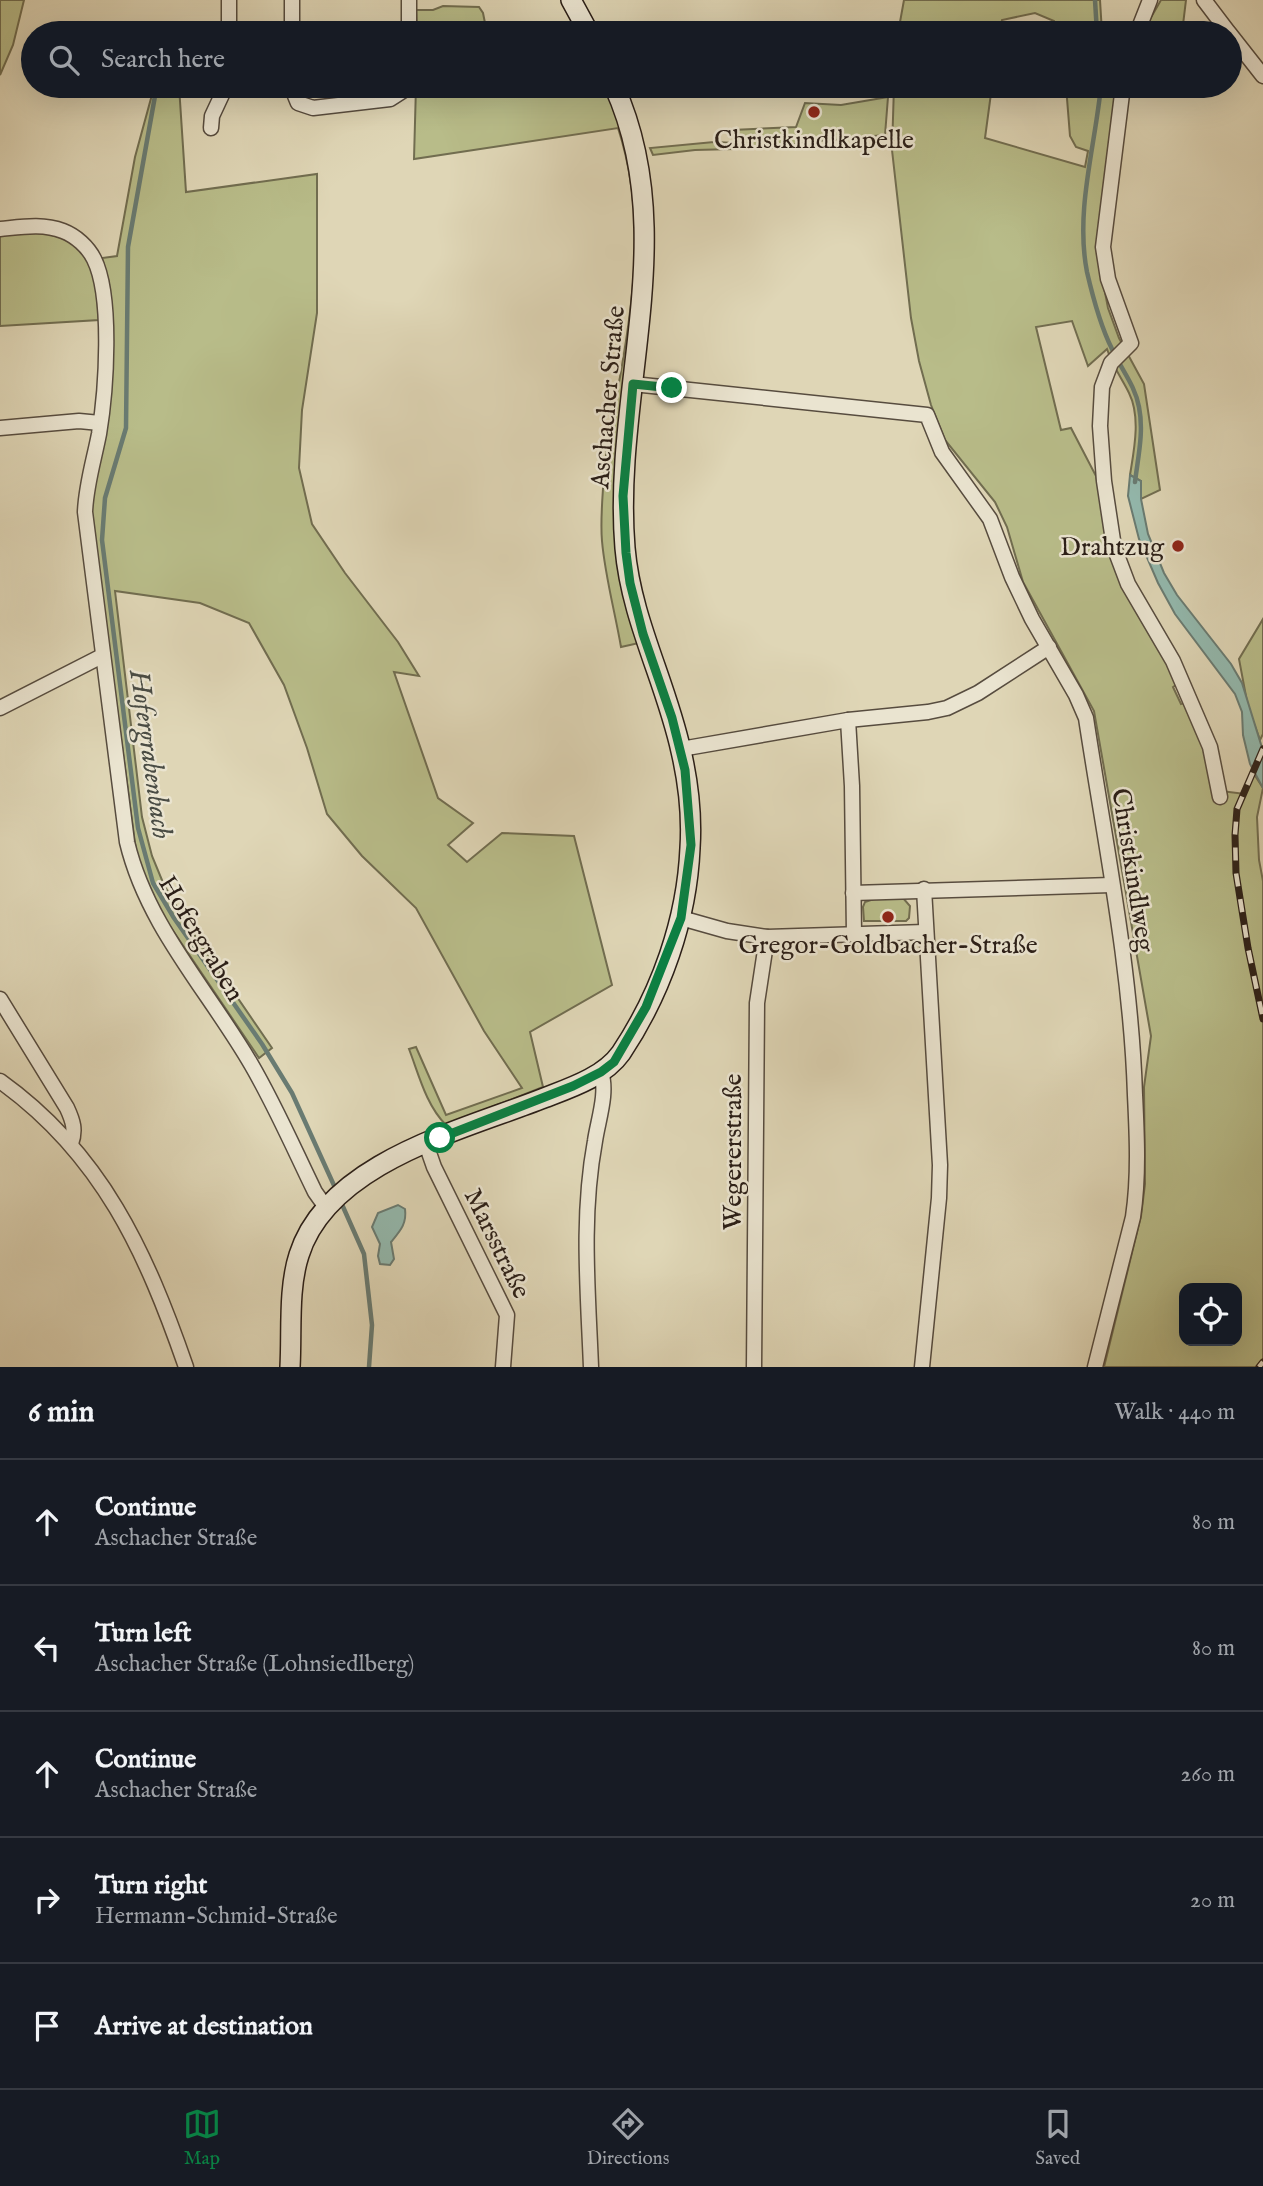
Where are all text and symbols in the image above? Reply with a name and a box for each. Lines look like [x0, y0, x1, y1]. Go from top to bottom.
search box [21, 21, 1242, 98]
icon: search [45, 41, 83, 79]
text: Search here [101, 43, 225, 76]
marker: Christkindlkapelle [806, 104, 822, 120]
place label: Christkindlkapelle [714, 124, 914, 157]
street label: Aschacher Straße [584, 304, 633, 491]
route end [656, 372, 687, 403]
place label: Drahtzug [1060, 531, 1165, 564]
marker: Drahtzug [1170, 538, 1186, 554]
water label: Hofergrabenbach [120, 667, 179, 841]
street label: Christkindlweg [1103, 786, 1162, 955]
street label: Hofergraben [150, 870, 251, 1008]
marker: Gregor-Goldbacher-Straße [880, 909, 896, 925]
place label: Gregor-Goldbacher-Straße [738, 929, 1038, 962]
street label: Wegererstraße [717, 1074, 750, 1230]
route start [424, 1122, 455, 1153]
street label: Marsstraße [456, 1183, 537, 1304]
map controls [1179, 1283, 1242, 1346]
button: locate [1179, 1283, 1242, 1346]
text: 6 min [28, 1394, 94, 1432]
text: Walk · 440 m [1114, 1398, 1235, 1427]
text: Continue [95, 1491, 196, 1524]
icon: ahead [28, 1503, 66, 1541]
text: 80 m [1192, 1508, 1235, 1537]
text: Aschacher Straße [95, 1524, 257, 1553]
text: Turn left [95, 1617, 192, 1650]
icon: left [28, 1629, 66, 1667]
text: 80 m [1192, 1634, 1235, 1663]
text: Aschacher Straße (Lohnsiedlberg) [95, 1650, 414, 1679]
text: Continue [95, 1743, 196, 1776]
icon: ahead [28, 1755, 66, 1793]
text: 260 m [1180, 1760, 1235, 1789]
text: Aschacher Straße [95, 1776, 257, 1805]
text: Turn right [95, 1869, 208, 1902]
icon: right [28, 1881, 66, 1919]
text: 20 m [1190, 1886, 1235, 1915]
text: Hermann-Schmid-Straße [95, 1902, 338, 1931]
icon: arrive [28, 2007, 66, 2045]
text: Arrive at destination [95, 2010, 313, 2043]
tab: Map [183, 2105, 221, 2171]
tab: Directions [587, 2105, 669, 2171]
tab: Saved [1035, 2105, 1080, 2171]

